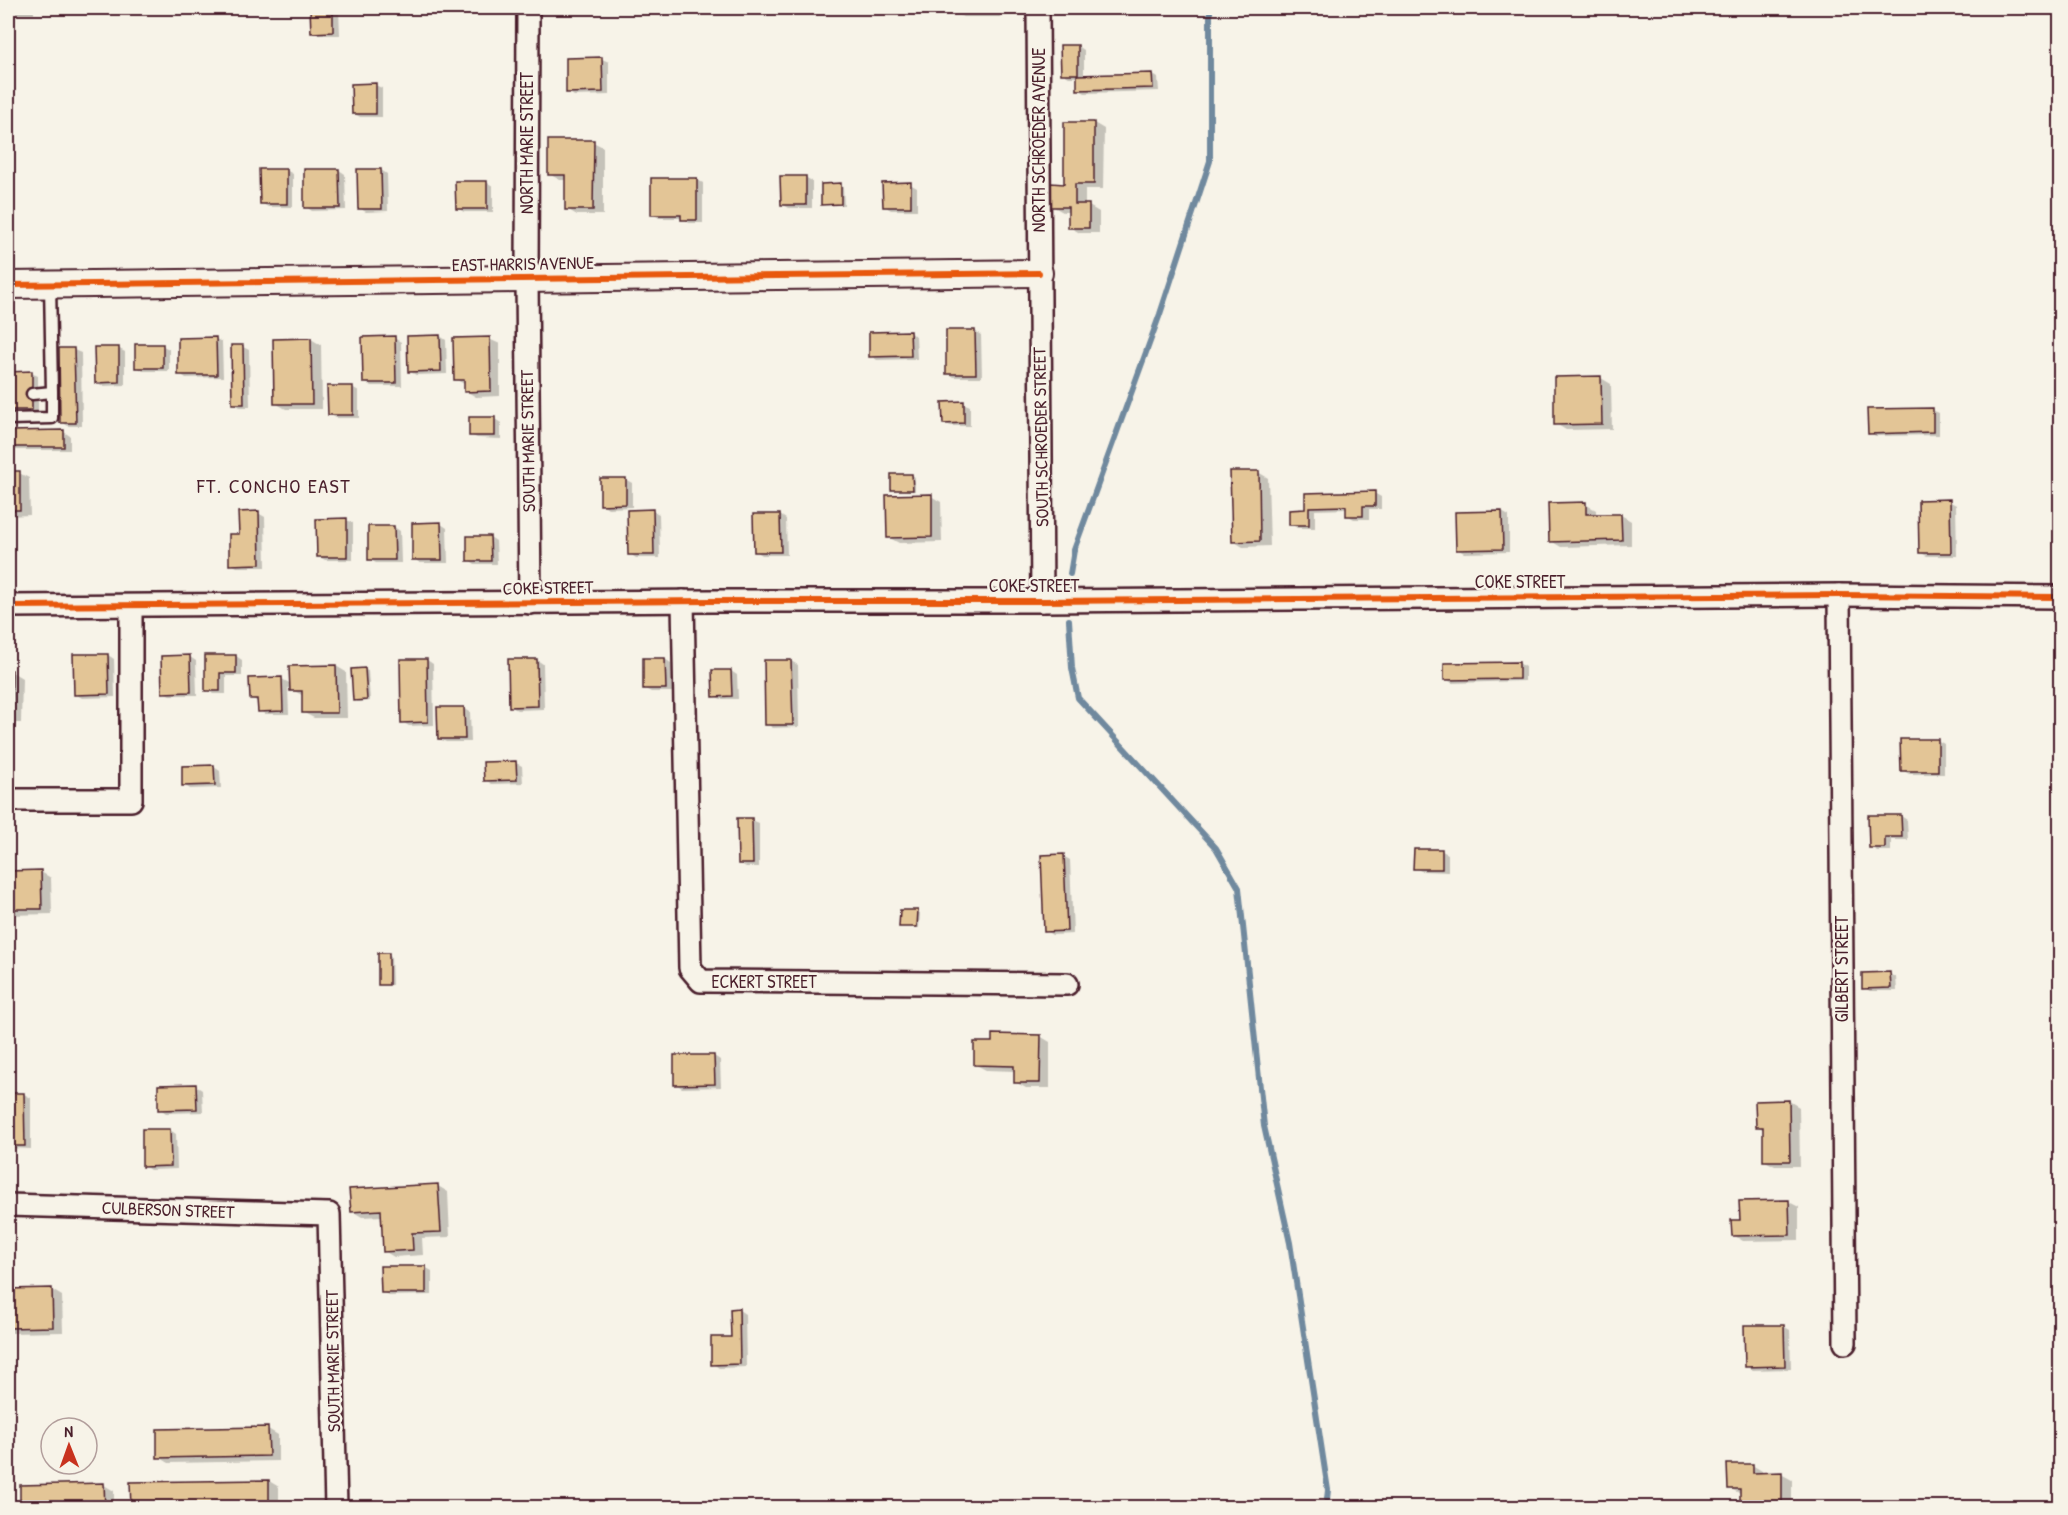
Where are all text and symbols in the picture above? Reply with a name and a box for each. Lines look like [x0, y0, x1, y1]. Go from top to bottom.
street label: NORTH SCHROEDER AVENUE [1026, 48, 1051, 232]
street label: NORTH MARIE STREET [514, 71, 539, 214]
street label: EAST HARRIS AVENUE [452, 250, 594, 277]
street label: SOUTH SCHROEDER STREET [1026, 346, 1055, 527]
street label: SOUTH MARIE STREET [514, 369, 541, 512]
district label: FT. CONCHO EAST [196, 472, 351, 499]
street label: COKE STREET [1475, 569, 1566, 594]
street label: COKE STREET [989, 573, 1080, 598]
street label: COKE STREET [502, 574, 594, 601]
street label: GILBERT STREET [1829, 915, 1854, 1022]
street label: ECKERT STREET [711, 969, 817, 994]
street label: CULBERSON STREET [101, 1195, 235, 1224]
street label: SOUTH MARIE STREET [319, 1289, 346, 1432]
north arrow [39, 1416, 99, 1476]
text: N [64, 1420, 74, 1442]

